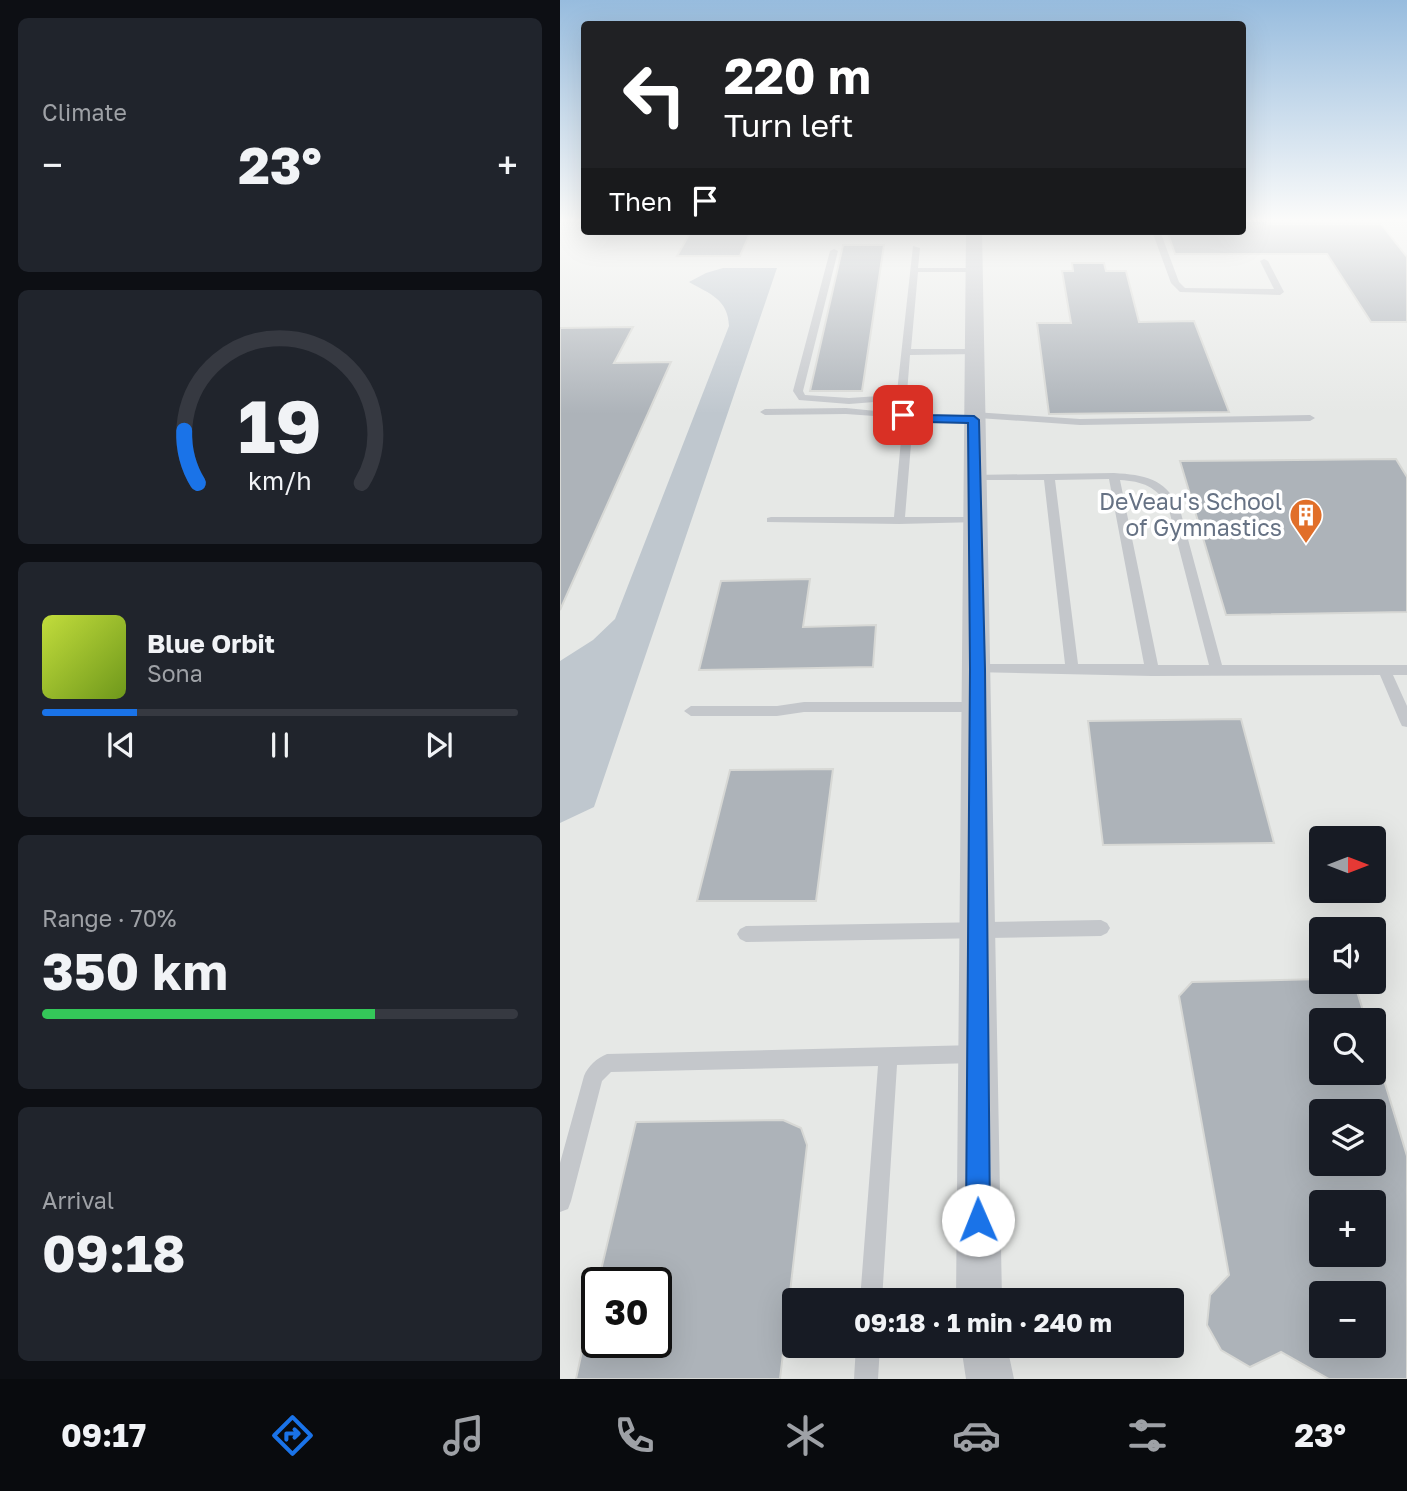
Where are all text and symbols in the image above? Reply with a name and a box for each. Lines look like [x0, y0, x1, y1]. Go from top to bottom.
text: 220 m [724, 46, 871, 105]
icon: left [609, 49, 700, 140]
text: Climate [42, 98, 127, 126]
text: Turn left [724, 106, 853, 144]
text: 23° [238, 133, 322, 195]
text: − [42, 142, 63, 187]
text: + [497, 142, 518, 187]
icon: arrive [686, 182, 724, 220]
text: Then [609, 186, 672, 217]
text: 19 [238, 383, 322, 470]
pin [873, 385, 933, 445]
icon: arrive [884, 396, 922, 434]
text: km/h [248, 465, 312, 496]
place label: DeVeau's School of Gymnastics [1099, 487, 1282, 541]
building icon: DeVeau's School of Gymnastics [1287, 496, 1325, 545]
text: Blue Orbit [147, 628, 275, 659]
text: Sona [147, 659, 203, 687]
icon: previous [102, 726, 140, 764]
icon: pause [261, 726, 299, 764]
icon: next [420, 726, 458, 764]
north arrow [1309, 826, 1386, 903]
map controls [1309, 826, 1386, 1358]
text: Range · 70% [42, 904, 176, 932]
button: sound [1309, 917, 1386, 994]
text: 350 km [42, 939, 228, 1001]
button: search [1309, 1008, 1386, 1085]
button: layers [1309, 1099, 1386, 1176]
position arrow [941, 1183, 1015, 1257]
text: Arrival [42, 1186, 114, 1214]
button: + [1309, 1190, 1386, 1267]
text: 09:18 [42, 1221, 186, 1283]
speed limit sign: 30 [581, 1267, 672, 1358]
button: − [1309, 1281, 1386, 1358]
text: 09:18 · 1 min · 240 m [854, 1307, 1112, 1338]
icon: directions [268, 1411, 317, 1460]
icon: music [439, 1411, 488, 1460]
icon: phone [610, 1411, 659, 1460]
icon: climate [781, 1411, 830, 1460]
icon: car [952, 1411, 1001, 1460]
icon: filters [1123, 1411, 1172, 1460]
text: 09:17 [61, 1416, 146, 1454]
text: 23° [1294, 1416, 1346, 1454]

